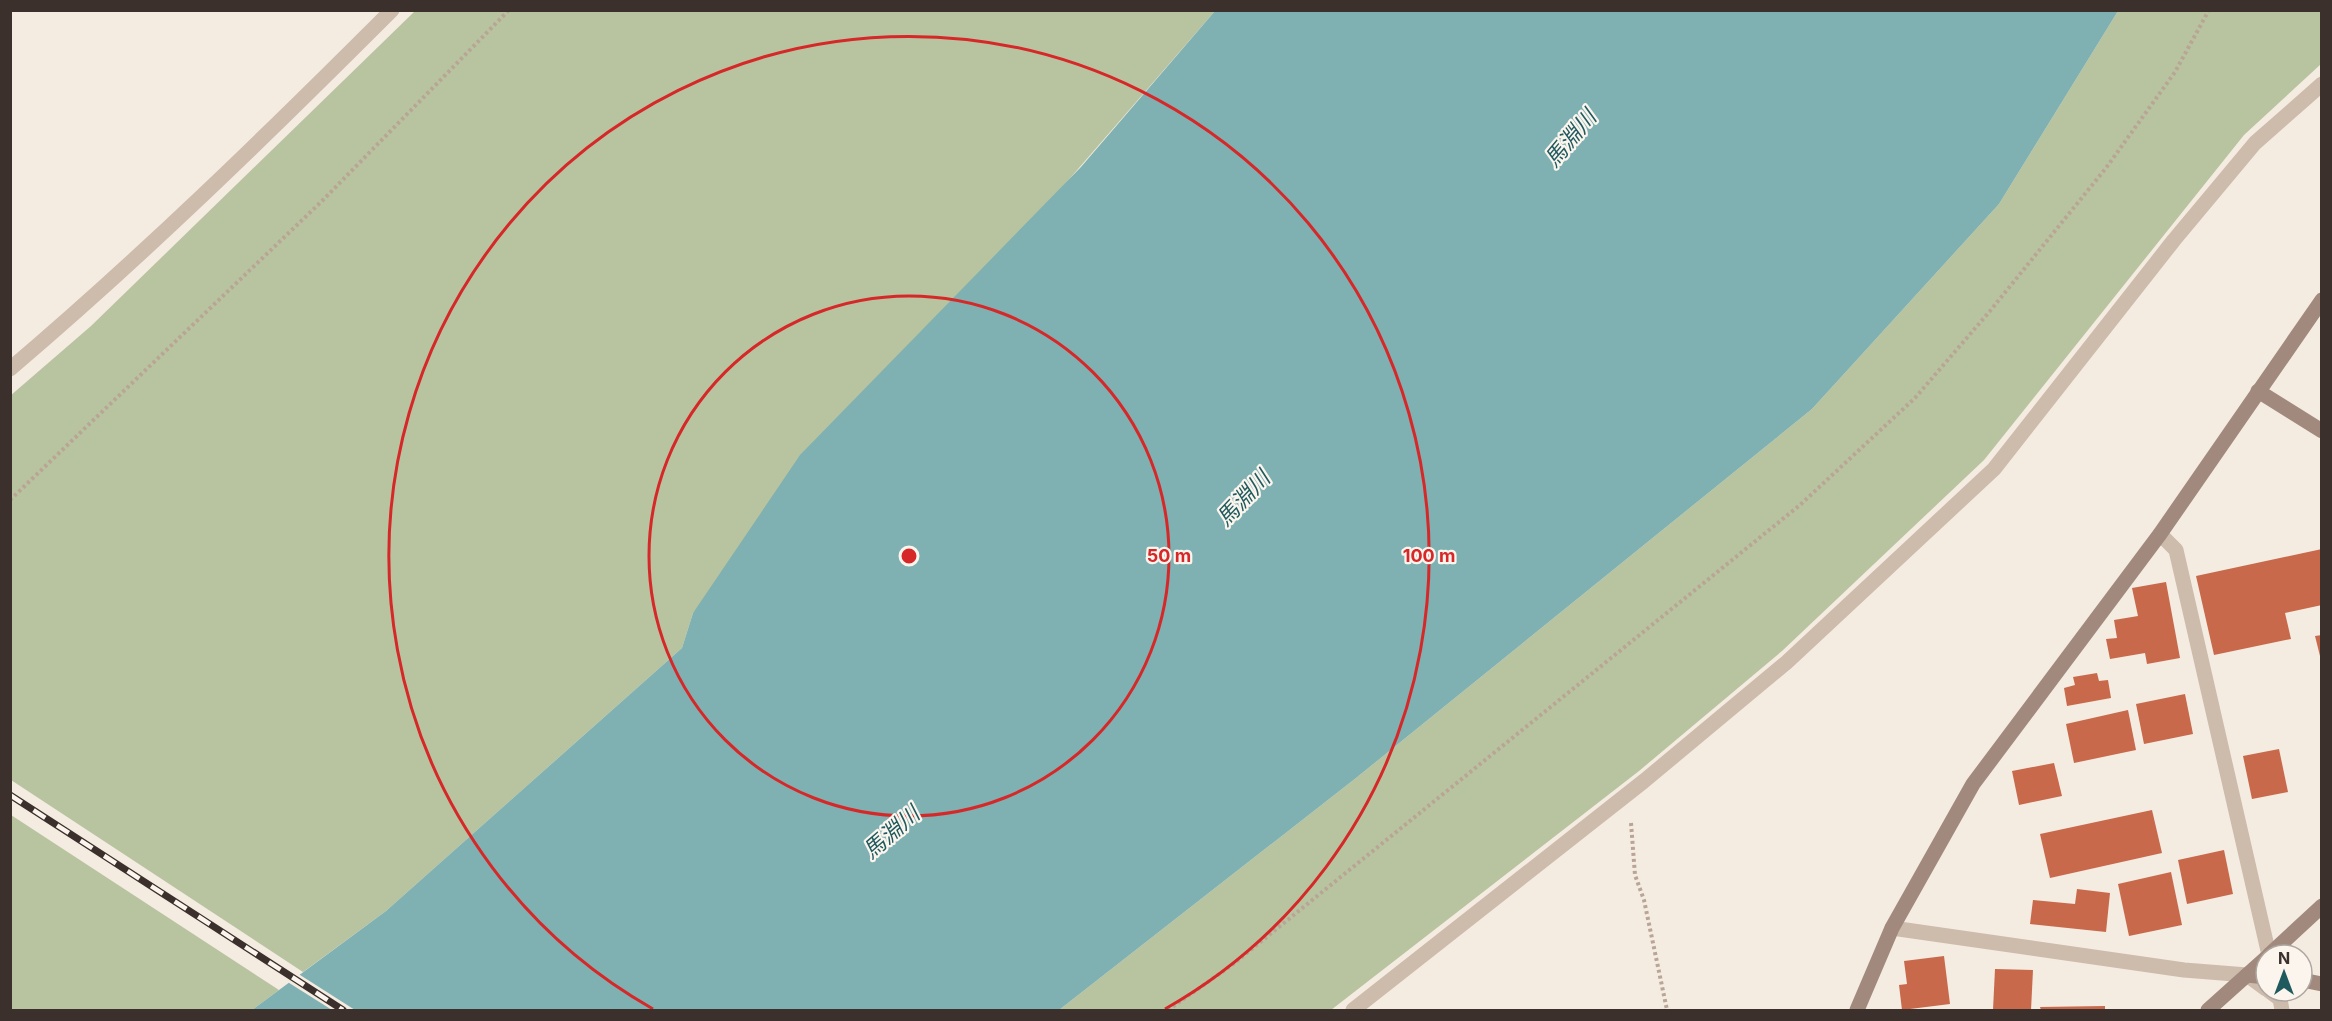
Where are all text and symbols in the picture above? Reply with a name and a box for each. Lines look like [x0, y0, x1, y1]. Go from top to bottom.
water label: 馬淵川 [1539, 103, 1602, 172]
water label: 馬淵川 [1211, 464, 1276, 531]
text: 50 m [1147, 545, 1191, 566]
text: 100 m [1403, 545, 1455, 566]
centre of rings [899, 546, 919, 566]
water label: 馬淵川 [858, 799, 926, 863]
north arrow [2254, 943, 2314, 1003]
text: N [2278, 948, 2290, 968]

